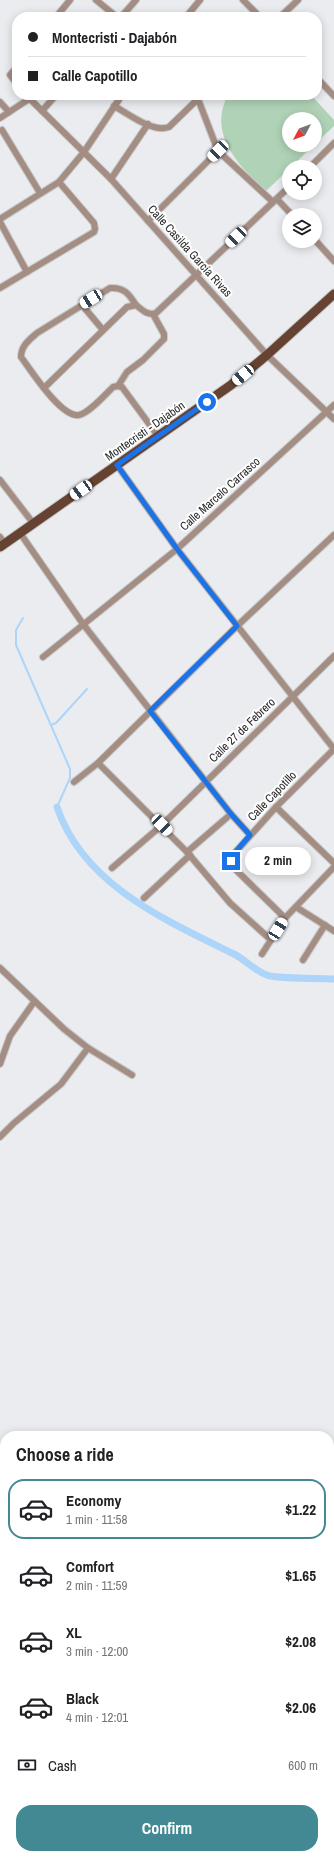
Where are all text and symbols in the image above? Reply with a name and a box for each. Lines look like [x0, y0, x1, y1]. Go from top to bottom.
text: Montecristi - Dajabón [52, 27, 177, 48]
text: Calle Capotillo [52, 65, 137, 86]
north arrow [282, 112, 322, 152]
map controls [282, 112, 322, 248]
car [205, 138, 231, 164]
button: locate [282, 160, 322, 200]
street label: Calle Casilda García Rivas [144, 202, 236, 301]
button: layers [282, 208, 322, 248]
car [223, 224, 249, 250]
car [78, 288, 104, 310]
car [230, 363, 256, 387]
route start [198, 393, 216, 411]
street label: Montecristi - Dajabón [102, 397, 188, 465]
street label: Calle Marcelo Carrasco [176, 454, 264, 534]
car [68, 478, 94, 502]
street label: Calle 27 de Febrero [205, 694, 279, 766]
street label: Calle Capotillo [244, 767, 300, 825]
car [149, 812, 175, 838]
callout: 2 min [245, 847, 311, 875]
route end [222, 852, 240, 870]
text: 2 min [264, 852, 292, 869]
car [267, 916, 289, 942]
text: Choose a ride [16, 1442, 114, 1467]
text: Economy [66, 1490, 121, 1511]
icon: car [18, 1491, 54, 1527]
text: $1.22 [285, 1499, 316, 1520]
text: 1 min · 11:58 [66, 1511, 127, 1528]
text: Comfort [66, 1556, 114, 1577]
icon: car [18, 1557, 54, 1593]
text: $1.65 [285, 1565, 316, 1586]
text: 2 min · 11:59 [66, 1577, 127, 1594]
text: XL [66, 1622, 82, 1643]
icon: car [18, 1623, 54, 1659]
text: $2.08 [285, 1631, 316, 1652]
text: 3 min · 12:00 [66, 1643, 128, 1660]
text: Black [66, 1688, 99, 1709]
icon: car [18, 1689, 54, 1725]
text: $2.06 [285, 1697, 316, 1718]
text: 4 min · 12:01 [66, 1709, 128, 1726]
icon: cash [16, 1754, 38, 1776]
text: Cash [48, 1755, 77, 1776]
text: 600 m [288, 1757, 318, 1774]
button: Confirm [16, 1805, 318, 1851]

